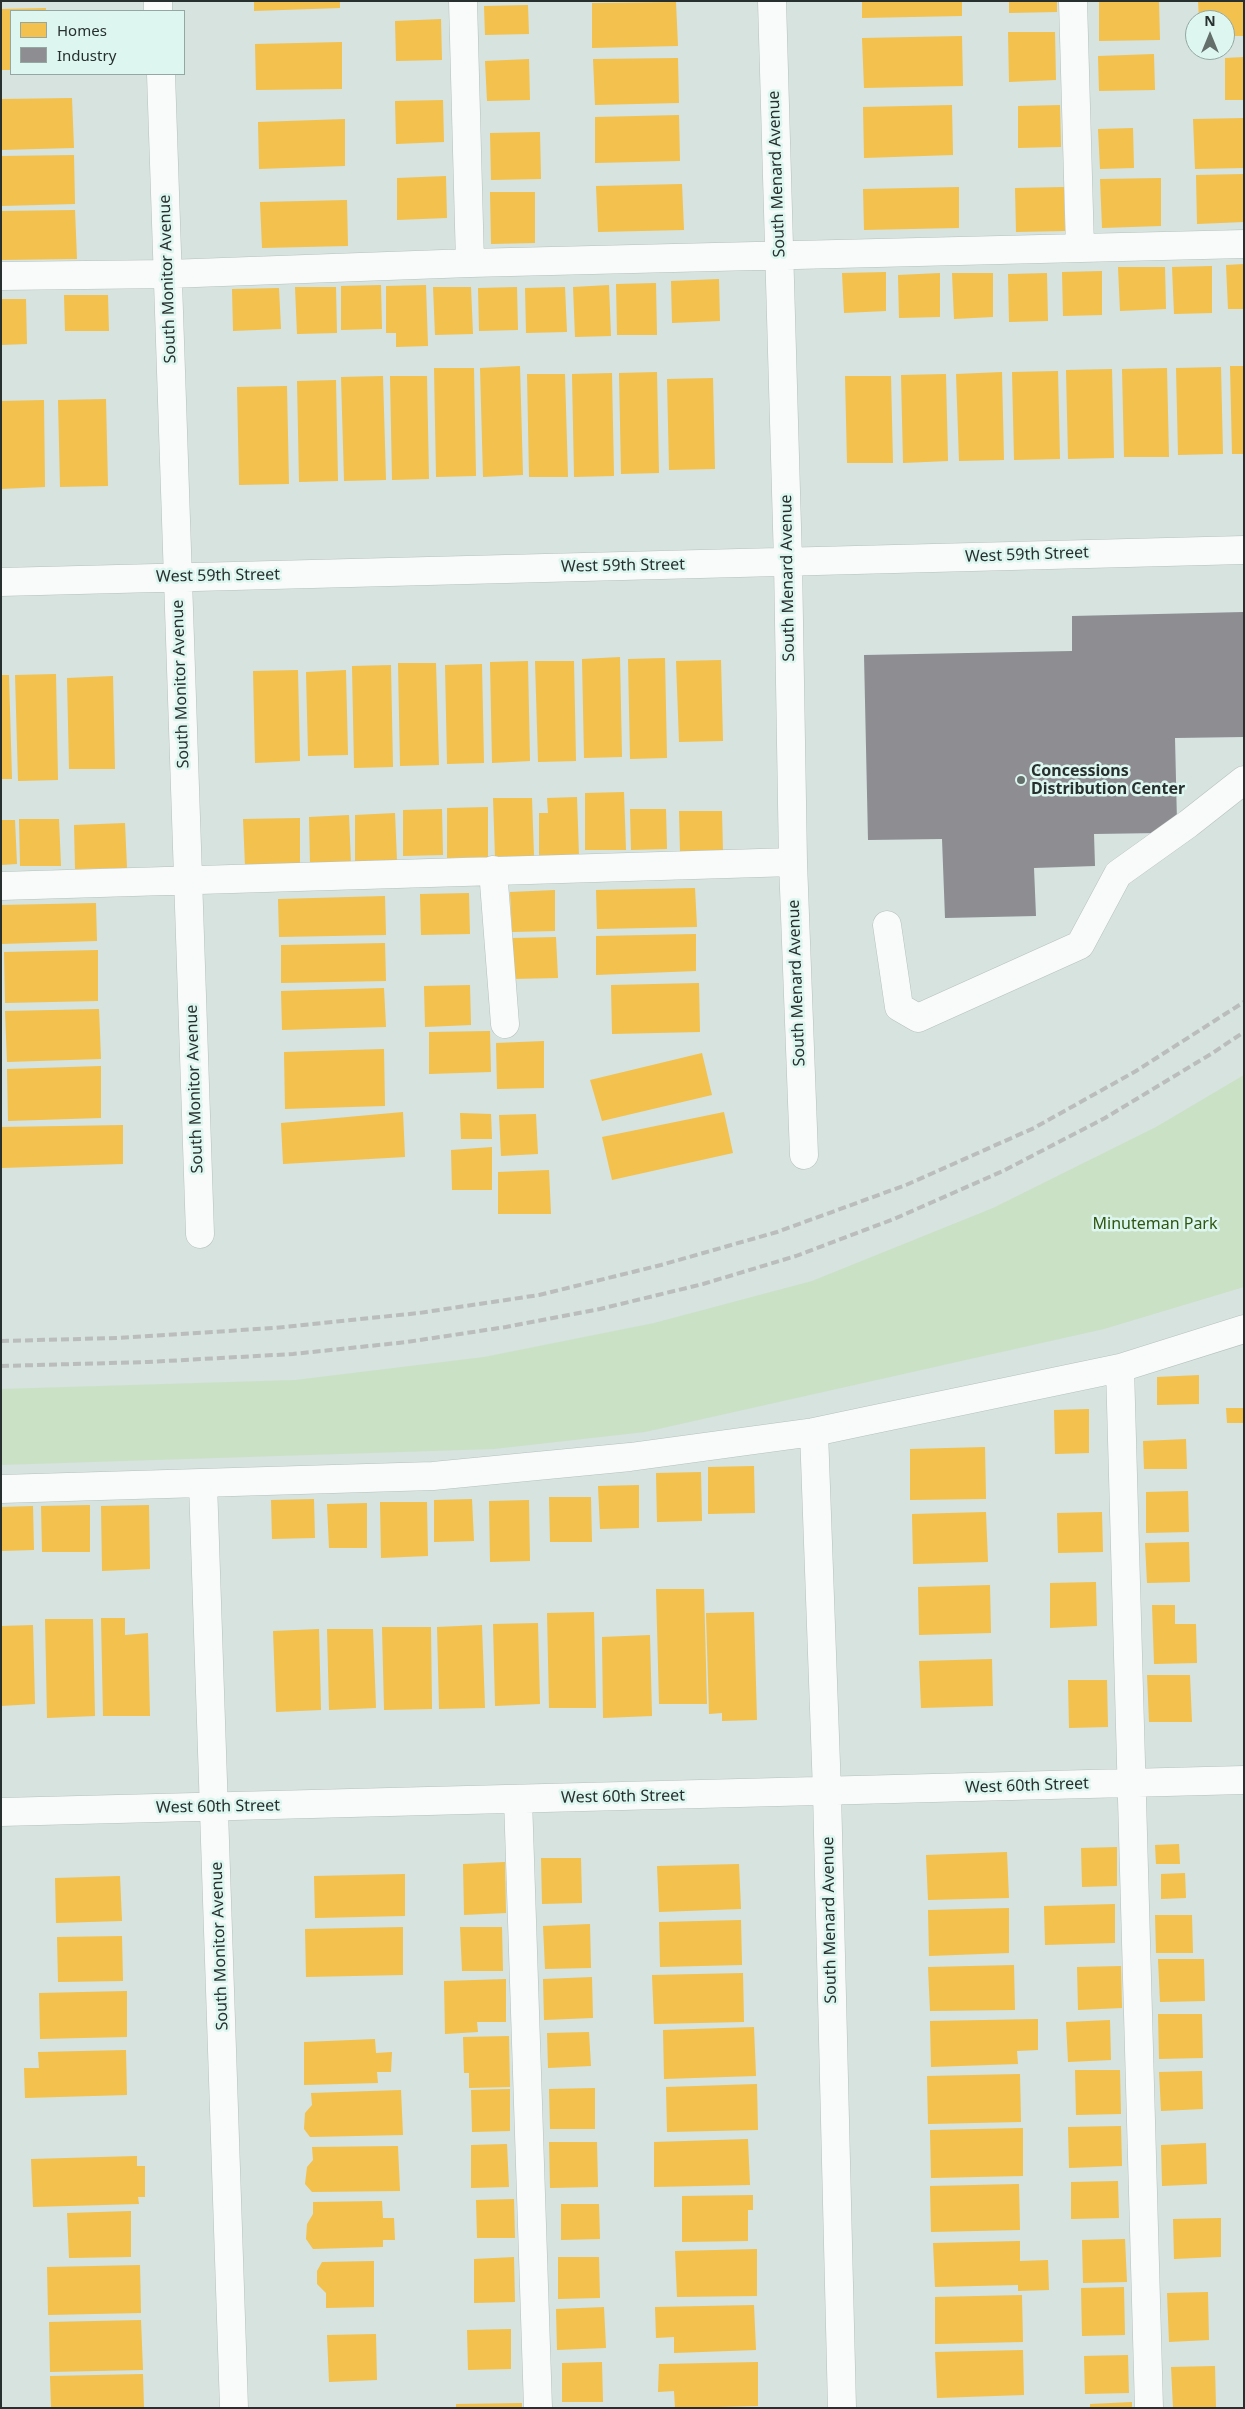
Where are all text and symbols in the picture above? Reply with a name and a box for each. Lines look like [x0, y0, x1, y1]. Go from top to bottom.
legend [10, 10, 185, 75]
north arrow [1185, 10, 1235, 60]
text: N [1204, 11, 1216, 30]
text: Homes [57, 20, 107, 40]
text: Industry [57, 45, 116, 65]
street label: South Menard Avenue [764, 90, 790, 258]
street label: South Monitor Avenue [155, 194, 181, 364]
street label: South Menard Avenue [777, 494, 799, 662]
street label: West 59th Street [965, 543, 1089, 567]
street label: West 59th Street [561, 555, 685, 577]
street label: West 59th Street [156, 565, 280, 587]
street label: South Monitor Avenue [168, 599, 194, 769]
place label: Concessions Distribution Center [1031, 761, 1185, 799]
marker: Concessions Distribution Center [1015, 774, 1027, 786]
street label: South Menard Avenue [784, 899, 810, 1067]
street label: South Monitor Avenue [182, 1004, 208, 1174]
park label: Minuteman Park [1092, 1214, 1218, 1234]
street label: West 60th Street [965, 1774, 1089, 1798]
street label: West 60th Street [561, 1786, 685, 1808]
street label: West 60th Street [156, 1796, 280, 1818]
street label: South Menard Avenue [819, 1836, 841, 2004]
street label: South Monitor Avenue [207, 1861, 233, 2031]

